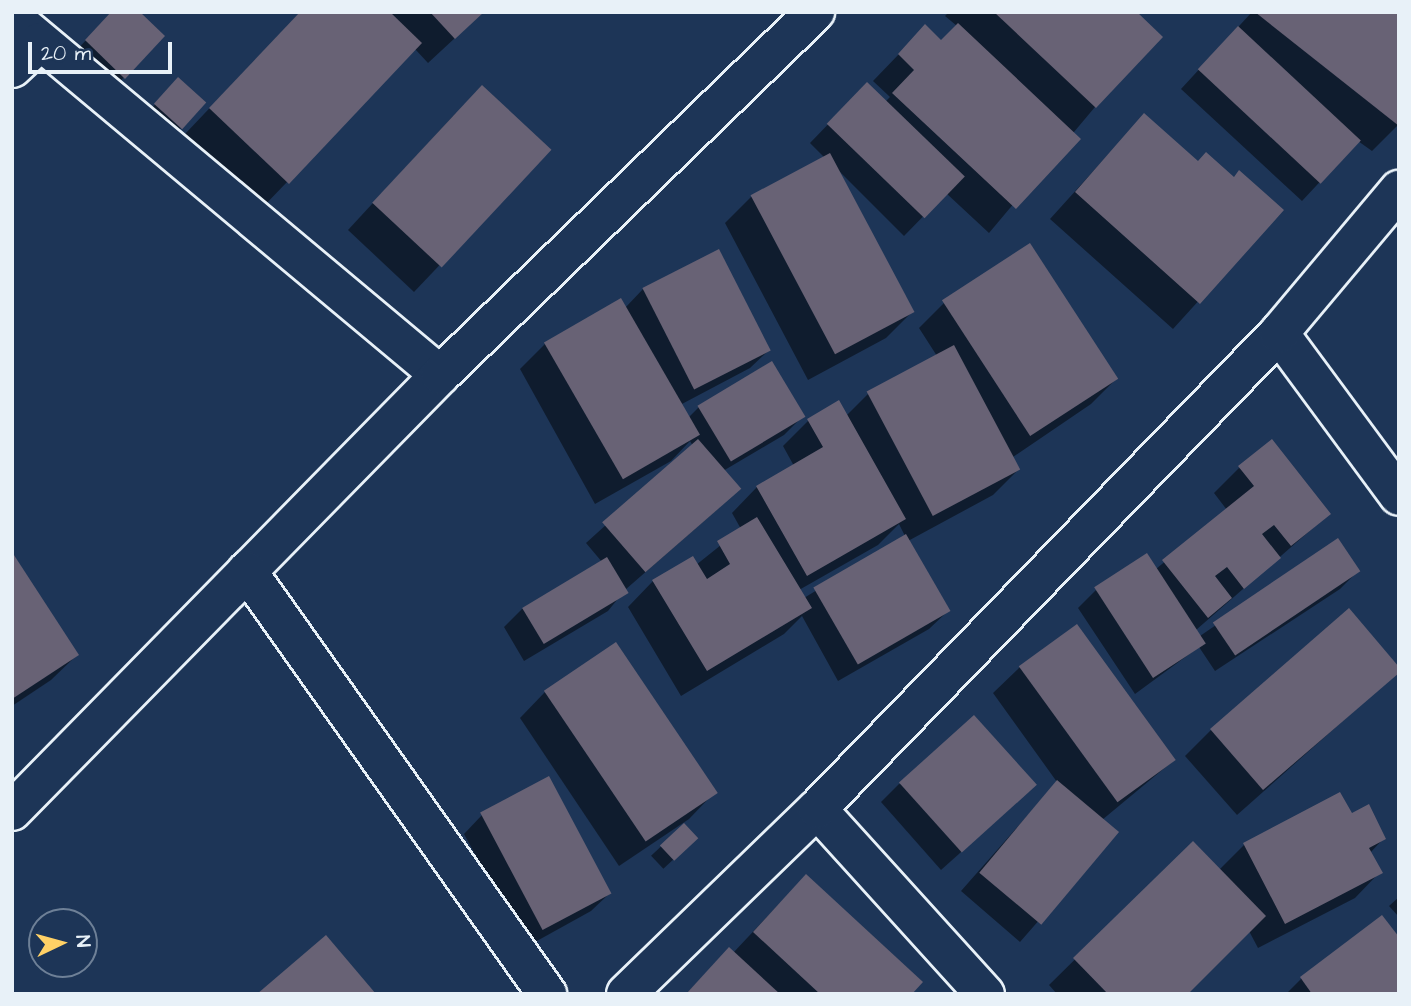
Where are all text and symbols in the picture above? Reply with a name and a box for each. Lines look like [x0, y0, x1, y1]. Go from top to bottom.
scale bar [32, 28, 175, 72]
text: 20 m [41, 39, 91, 68]
north arrow [28, 908, 98, 978]
text: N [68, 934, 96, 948]

